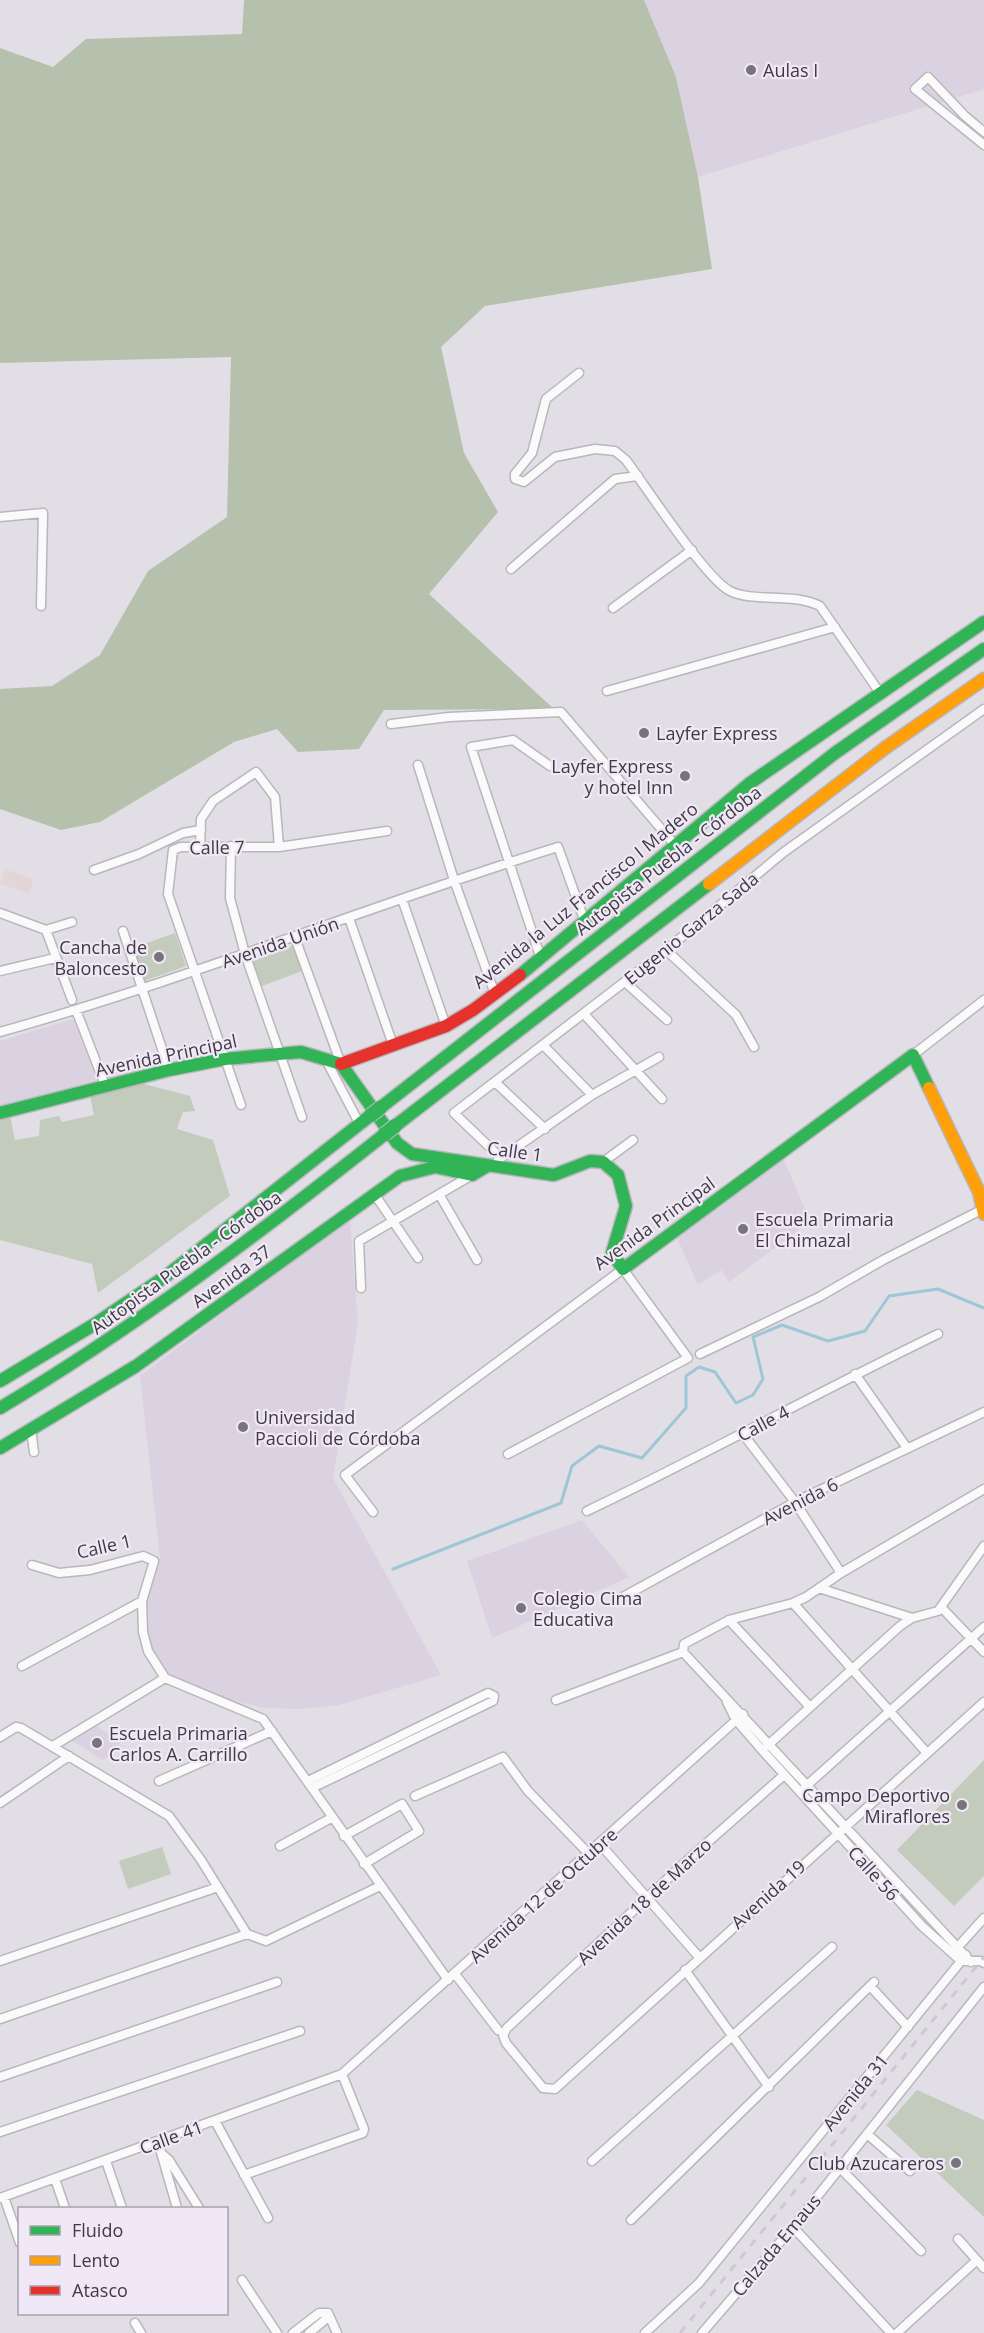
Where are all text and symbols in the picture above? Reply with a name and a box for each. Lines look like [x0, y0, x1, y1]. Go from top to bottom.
place label: Aulas I [763, 58, 818, 82]
marker: Aulas I [744, 63, 758, 77]
place label: Layfer Express [656, 721, 778, 745]
marker: Layfer Express [637, 726, 651, 740]
place label: Layfer Express y hotel Inn [551, 754, 673, 799]
marker: Layfer Express y hotel Inn [678, 769, 692, 783]
street label: Autopista Puebla - Córdoba [570, 780, 766, 940]
street label: Avenida la Luz Francisco I Madero [467, 797, 703, 993]
street label: Calle 7 [189, 835, 245, 859]
street label: Eugenio Garza Sada [619, 866, 763, 990]
street label: Avenida Unión [218, 911, 342, 973]
place label: Cancha de Baloncesto [54, 935, 147, 980]
marker: Cancha de Baloncesto [152, 950, 166, 964]
street label: Avenida Principal [93, 1028, 239, 1082]
street label: Calle 1 [486, 1135, 544, 1167]
street label: Avenida Principal [589, 1171, 719, 1275]
street label: Autopista Puebla - Córdoba [86, 1185, 286, 1339]
place label: Escuela Primaria El Chimazal [755, 1207, 894, 1252]
marker: Escuela Primaria El Chimazal [736, 1222, 750, 1236]
street label: Avenida 37 [187, 1239, 275, 1313]
street label: Calle 4 [733, 1399, 793, 1447]
place label: Universidad Paccioli de Córdoba [255, 1405, 420, 1450]
marker: Universidad Paccioli de Córdoba [236, 1420, 250, 1434]
street label: Avenida 6 [758, 1472, 842, 1530]
street label: Calle 1 [74, 1528, 134, 1564]
place label: Colegio Cima Educativa [533, 1586, 642, 1631]
marker: Colegio Cima Educativa [514, 1601, 528, 1615]
place label: Escuela Primaria Carlos A. Carrillo [109, 1721, 248, 1766]
marker: Escuela Primaria Carlos A. Carrillo [90, 1736, 104, 1750]
place label: Campo Deportivo Miraflores [802, 1783, 950, 1828]
marker: Campo Deportivo Miraflores [955, 1798, 969, 1812]
street label: Avenida 12 de Octubre [464, 1822, 622, 1968]
street label: Avenida 18 de Marzo [572, 1832, 716, 1970]
street label: Calle 56 [843, 1841, 905, 1905]
street label: Avenida 19 [726, 1854, 810, 1934]
street label: Avenida 31 [817, 2049, 893, 2135]
street label: Calle 41 [136, 2114, 206, 2160]
place label: Club Azucareros [808, 2151, 944, 2175]
marker: Club Azucareros [949, 2156, 963, 2170]
street label: Calzada Emaus [726, 2189, 826, 2301]
legend [18, 2207, 228, 2315]
text: Fluido [72, 2218, 123, 2242]
text: Lento [72, 2248, 120, 2272]
text: Atasco [72, 2278, 128, 2302]

